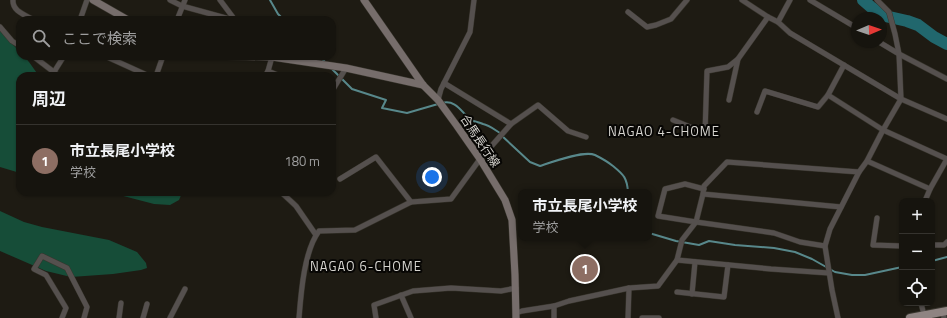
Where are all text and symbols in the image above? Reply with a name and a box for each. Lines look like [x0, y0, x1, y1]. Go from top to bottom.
north arrow [851, 12, 887, 48]
search box [16, 16, 336, 60]
icon: search [30, 27, 52, 49]
text: ここで検索 [62, 27, 137, 50]
text: 周辺 [32, 86, 66, 112]
street label: 合馬長行線 [456, 111, 505, 171]
district label: NAGAO 4-CHOME [608, 121, 720, 141]
text: 市立長尾小学校 [70, 139, 175, 162]
text: 1 [41, 151, 49, 171]
text: 180 m [284, 151, 320, 171]
text: 学校 [70, 162, 96, 182]
your location [422, 167, 442, 187]
popup [518, 189, 652, 241]
text: 市立長尾小学校 [532, 194, 638, 217]
map controls [899, 198, 935, 306]
button: + [899, 198, 935, 234]
text: 学校 [532, 217, 559, 237]
button: − [899, 234, 935, 270]
pin: 1 [572, 254, 598, 284]
district label: NAGAO 6-CHOME [310, 256, 422, 276]
button: locate [899, 270, 935, 306]

